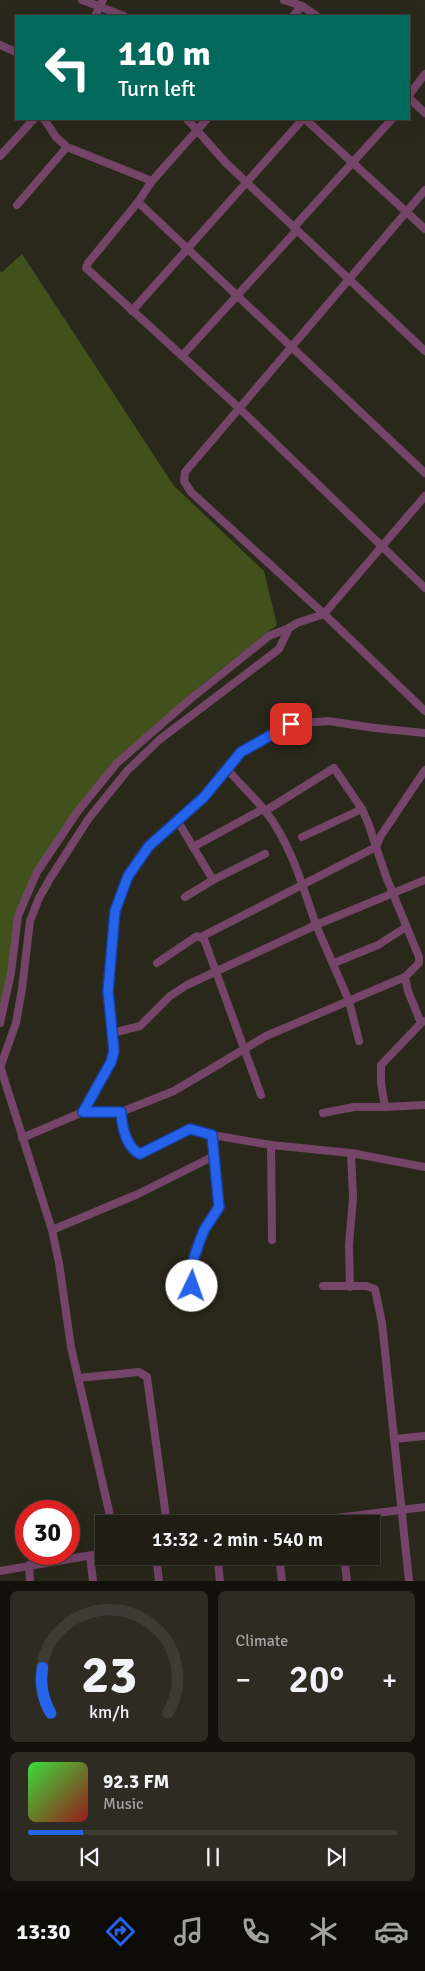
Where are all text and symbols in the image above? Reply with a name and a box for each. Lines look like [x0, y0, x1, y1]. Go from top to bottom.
text: 110 m [118, 32, 211, 75]
icon: left [35, 35, 100, 100]
text: Turn left [118, 75, 196, 102]
pin [270, 703, 312, 745]
icon: arrive [277, 710, 305, 738]
position arrow [165, 1259, 217, 1311]
speed limit sign: 30 [15, 1500, 80, 1565]
text: 13:32 · 2 min · 540 m [152, 1528, 323, 1552]
text: Climate [236, 1631, 288, 1651]
text: 23 [81, 1643, 137, 1707]
text: 20° [288, 1656, 344, 1703]
text: − [236, 1663, 251, 1697]
text: + [382, 1663, 397, 1697]
text: km/h [89, 1701, 129, 1723]
text: 92.3 FM [103, 1770, 169, 1794]
text: Music [103, 1794, 144, 1814]
icon: previous [76, 1843, 104, 1871]
icon: pause [199, 1843, 227, 1871]
icon: next [322, 1843, 350, 1871]
icon: directions [103, 1914, 138, 1949]
icon: music [171, 1914, 206, 1949]
icon: phone [238, 1914, 273, 1949]
icon: climate [306, 1914, 341, 1949]
icon: car [374, 1914, 409, 1949]
text: 13:30 [16, 1918, 70, 1945]

